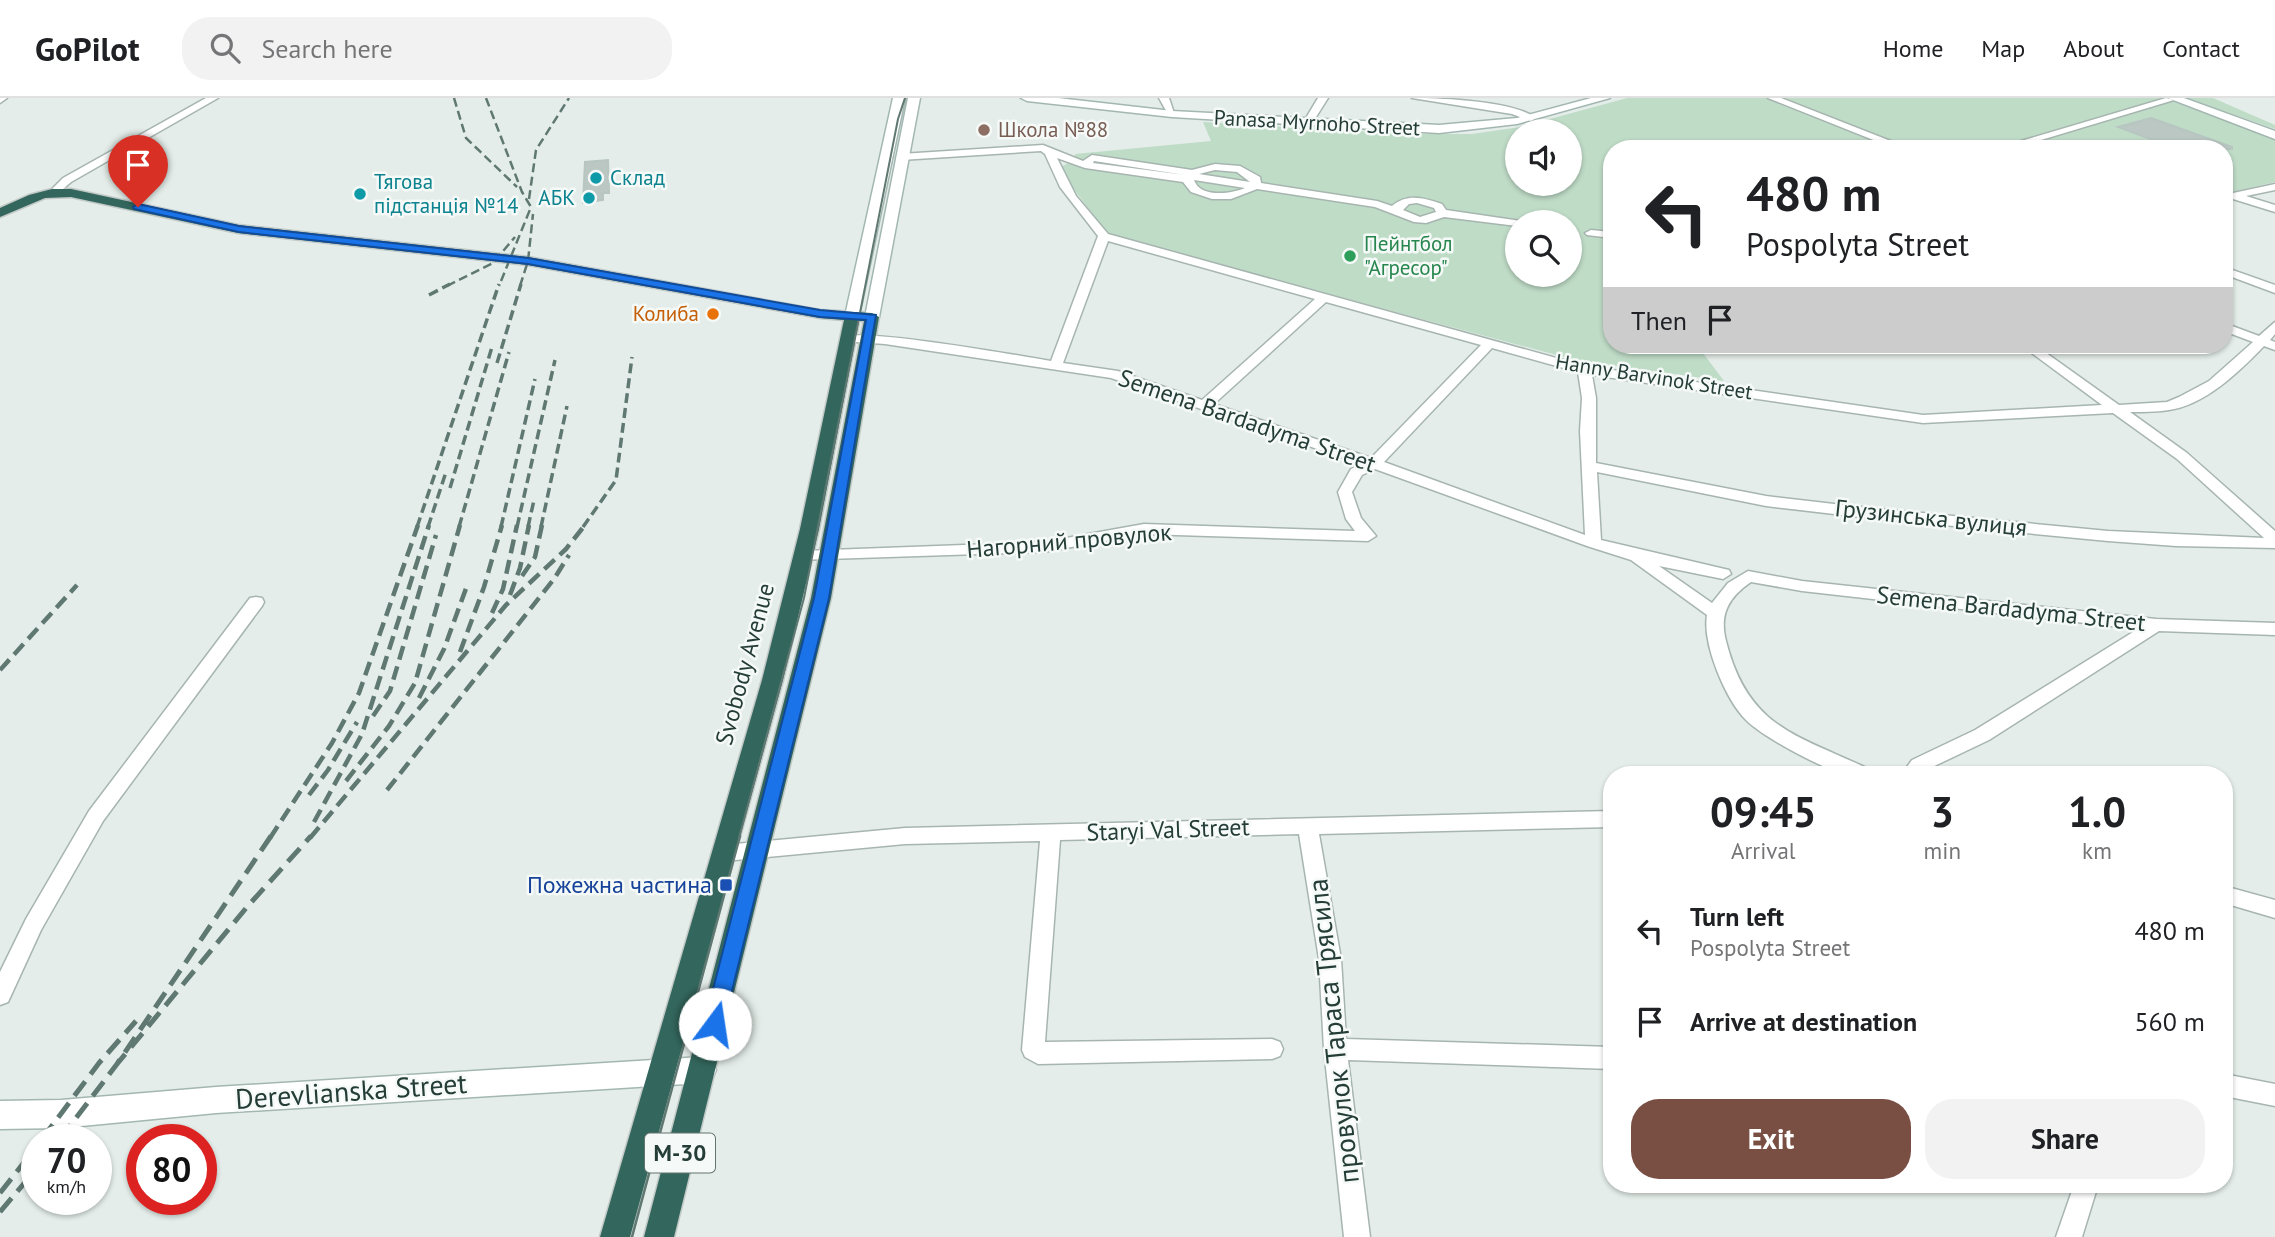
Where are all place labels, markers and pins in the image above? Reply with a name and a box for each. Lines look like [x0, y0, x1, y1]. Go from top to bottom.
place label: Школа №88 [998, 116, 1108, 143]
marker: Школа №88 [976, 122, 992, 138]
pin [108, 135, 168, 207]
place label: Склад [610, 164, 665, 191]
place label: Тягова пiдстанцiя №14 [374, 168, 519, 219]
marker: Склад [588, 170, 604, 186]
place label: АБК [538, 184, 575, 211]
marker: Тягова пiдстанцiя №14 [352, 186, 368, 202]
marker: АБК [581, 190, 597, 206]
place label: Пейнтбол "Агресор" [1364, 230, 1453, 281]
marker: Пейнтбол "Агресор" [1342, 248, 1358, 264]
place label: Колиба [633, 300, 699, 327]
marker: Колиба [705, 306, 721, 322]
place label: Пожежна частина [527, 869, 712, 900]
marker: Пожежна частина [718, 877, 734, 893]

